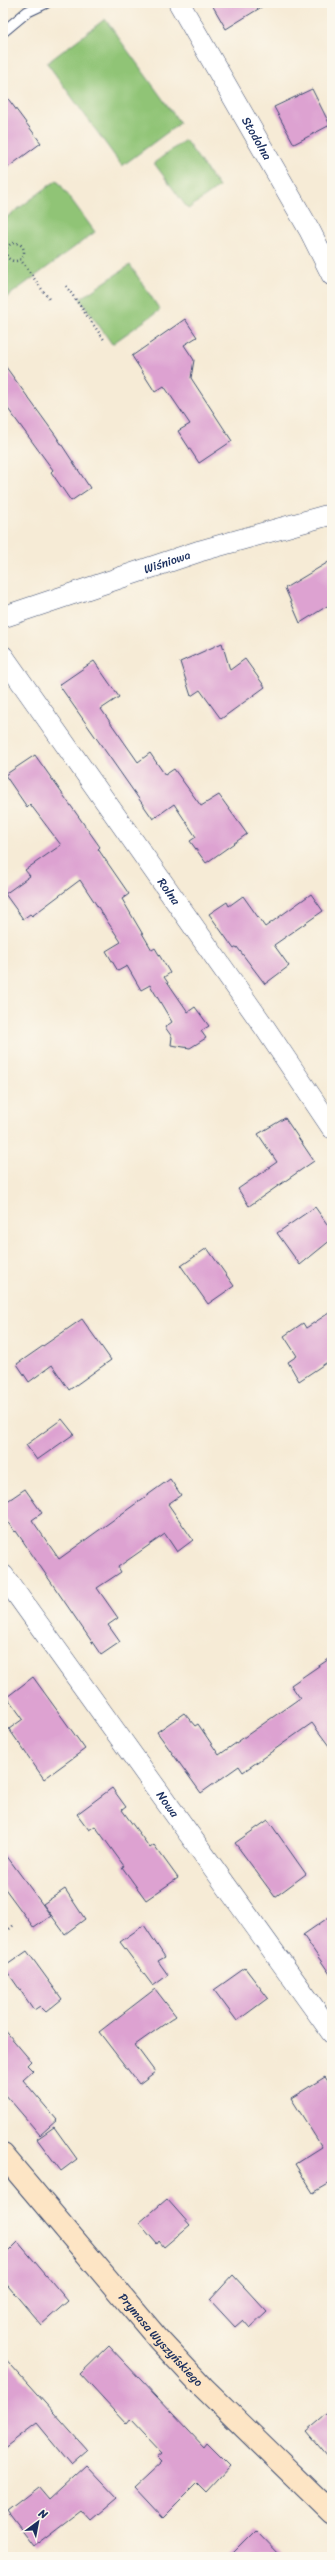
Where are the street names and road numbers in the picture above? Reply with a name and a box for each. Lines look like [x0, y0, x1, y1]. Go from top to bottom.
street label: Stodolna [235, 112, 278, 164]
street label: Wiśniowa [141, 544, 193, 580]
street label: Rolna [151, 873, 187, 911]
street label: Nowa [150, 1786, 185, 1823]
street label: Prymasa Wyszyńskiego [113, 2288, 209, 2392]

